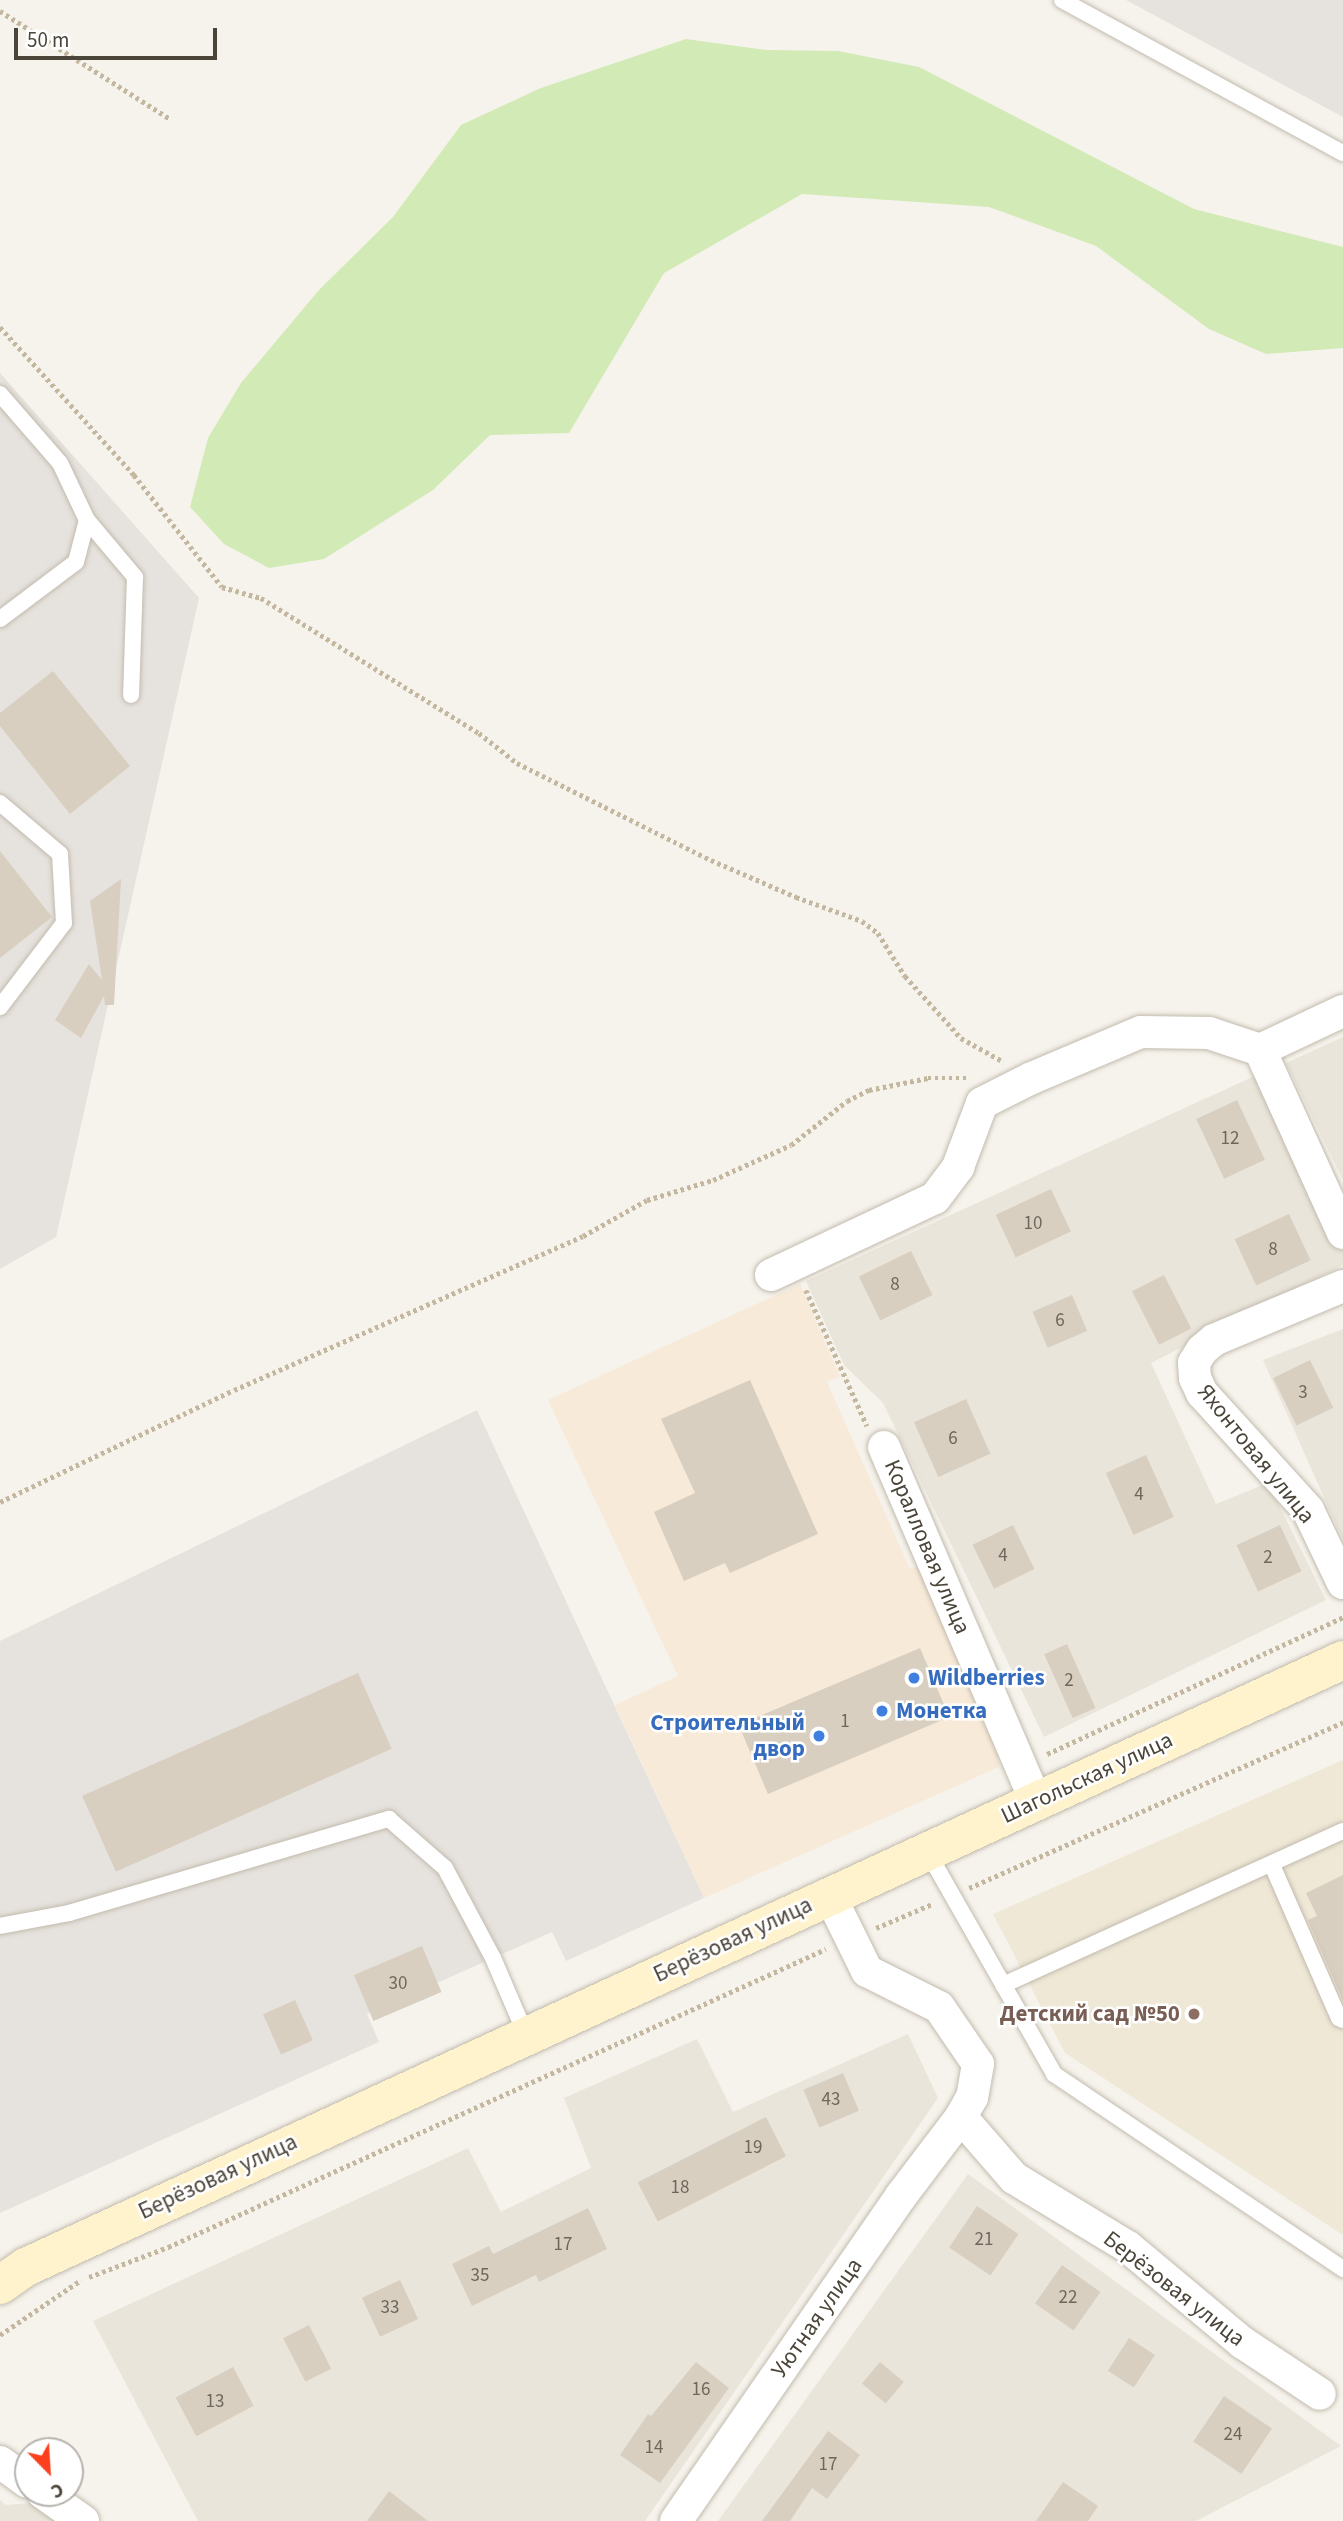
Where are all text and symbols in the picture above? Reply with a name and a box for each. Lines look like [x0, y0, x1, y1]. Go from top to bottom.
scale bar [18, 14, 220, 58]
text: 50 m [27, 25, 69, 55]
house number: 12 [1221, 1128, 1239, 1150]
house number: 10 [1024, 1213, 1042, 1235]
house number: 8 [1268, 1239, 1278, 1261]
house number: 8 [890, 1274, 900, 1296]
house number: 6 [1055, 1310, 1065, 1332]
street label: Яхонтовая улица [1191, 1379, 1321, 1529]
house number: 3 [1298, 1382, 1308, 1404]
house number: 6 [948, 1428, 958, 1450]
street label: Коралловая улица [878, 1456, 976, 1638]
house number: 4 [1134, 1484, 1144, 1506]
house number: 4 [998, 1545, 1008, 1567]
house number: 2 [1263, 1547, 1273, 1569]
place label: Wildberries [928, 1664, 1045, 1692]
marker: Wildberries [906, 1670, 922, 1686]
house number: 2 [1064, 1670, 1074, 1692]
place label: Монетка [896, 1697, 987, 1725]
marker: Монетка [874, 1703, 890, 1719]
place label: Строительный двор [650, 1709, 805, 1763]
house number: 1 [840, 1711, 850, 1733]
street label: Шагольская улица [997, 1726, 1177, 1830]
marker: Строительный двор [811, 1728, 827, 1744]
street label: Берёзовая улица [649, 1891, 817, 1989]
house number: 30 [389, 1973, 407, 1995]
place label: Детский сад №50 [1000, 2000, 1180, 2028]
marker: Детский сад №50 [1186, 2006, 1202, 2022]
house number: 43 [822, 2089, 840, 2111]
street label: Берёзовая улица [134, 2128, 302, 2226]
house number: 19 [744, 2137, 762, 2159]
house number: 18 [671, 2177, 689, 2199]
street label: Берёзовая улица [1098, 2225, 1250, 2353]
house number: 21 [975, 2229, 993, 2251]
house number: 17 [554, 2234, 572, 2256]
street label: Уютная улица [766, 2253, 868, 2383]
house number: 35 [471, 2265, 489, 2287]
house number: 22 [1059, 2287, 1077, 2309]
house number: 33 [381, 2297, 399, 2319]
house number: 16 [692, 2379, 710, 2401]
house number: 13 [206, 2391, 224, 2413]
house number: 24 [1224, 2424, 1242, 2446]
north arrow [14, 2437, 84, 2507]
house number: 14 [645, 2437, 663, 2459]
house number: 17 [819, 2454, 837, 2476]
text: С [46, 2475, 67, 2504]

